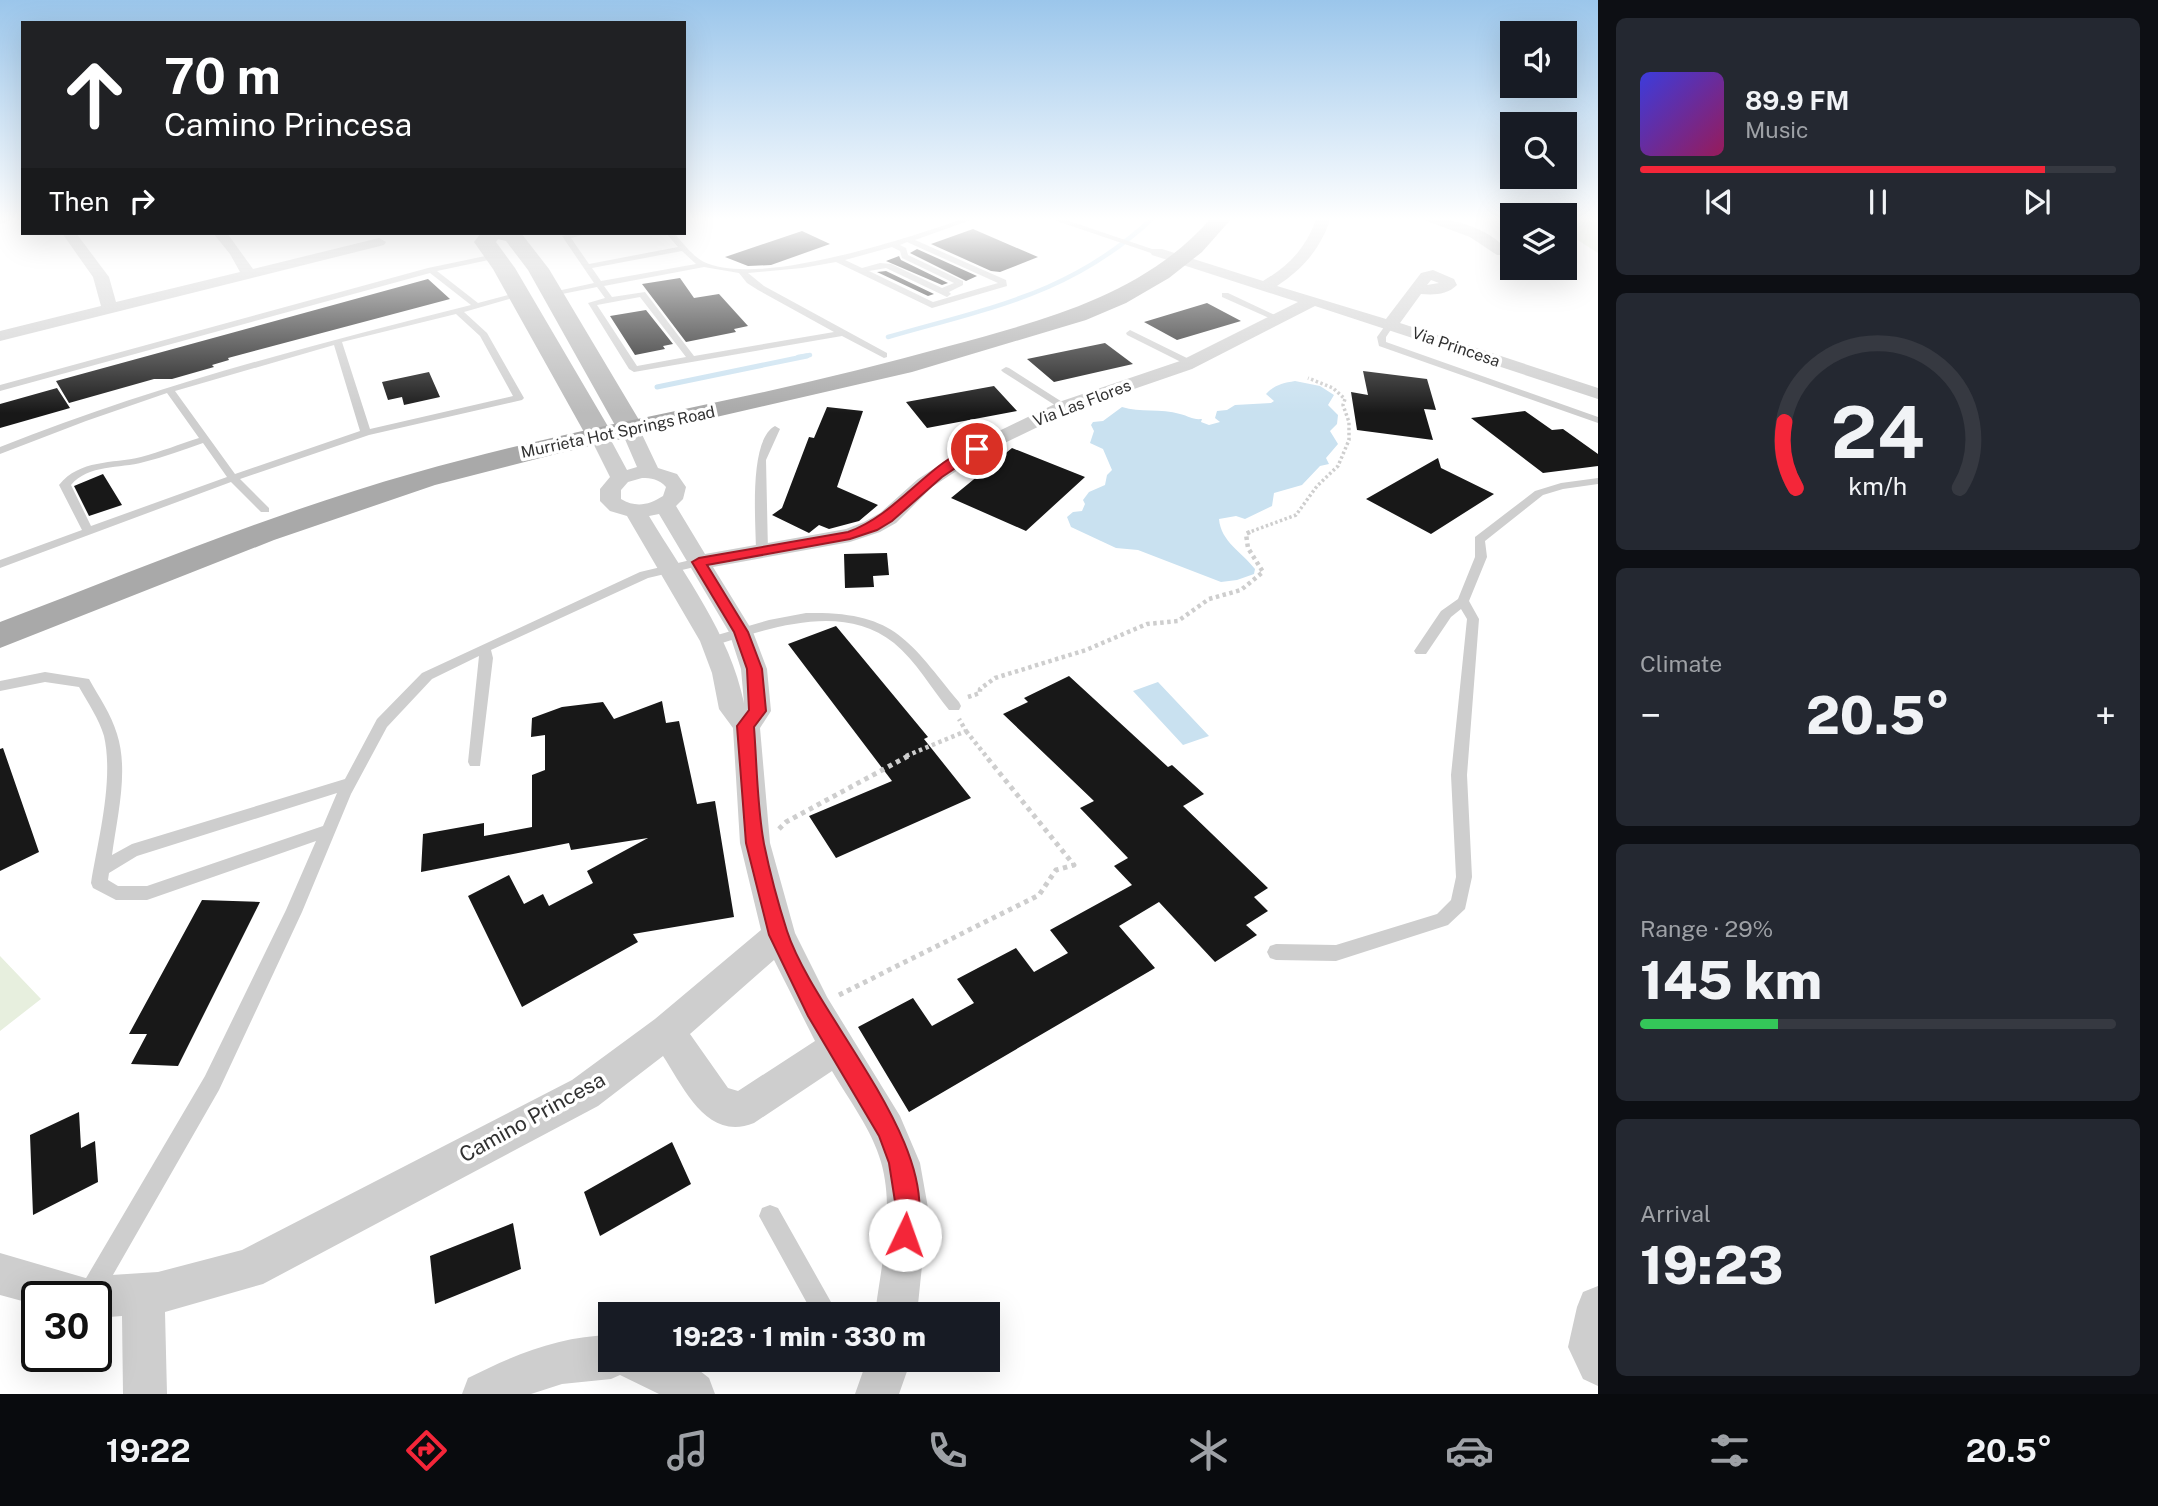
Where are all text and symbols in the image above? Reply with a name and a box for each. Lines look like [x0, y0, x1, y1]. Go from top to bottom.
map controls [1500, 21, 1577, 280]
button: sound [1500, 21, 1577, 98]
text: 70 m [164, 47, 281, 105]
icon: ahead [49, 49, 140, 140]
text: 89.9 FM [1745, 85, 1849, 116]
text: Camino Princesa [164, 106, 412, 143]
button: search [1500, 112, 1577, 189]
text: Music [1745, 116, 1809, 143]
icon: right [123, 182, 161, 220]
icon: previous [1700, 183, 1738, 221]
icon: pause [1859, 183, 1897, 221]
icon: next [2018, 183, 2056, 221]
text: Then [49, 186, 109, 217]
button: layers [1500, 203, 1577, 280]
street label: Via Princesa [1409, 323, 1503, 371]
street label: Via Las Flores [1030, 376, 1134, 430]
text: 24 [1831, 389, 1925, 474]
street label: Murrieta Hot Springs Road [519, 402, 717, 462]
pin [947, 419, 1007, 479]
icon: arrive [958, 430, 996, 468]
text: km/h [1849, 471, 1907, 501]
text: Climate [1640, 650, 1722, 677]
text: 20.5° [1806, 685, 1950, 746]
text: − [1640, 693, 1661, 738]
text: + [2095, 693, 2116, 738]
text: Range · 29% [1640, 915, 1773, 942]
text: 145 km [1640, 950, 1822, 1011]
street label: Camino Princesa [455, 1067, 609, 1167]
position arrow [868, 1198, 942, 1272]
text: Arrival [1640, 1200, 1711, 1227]
text: 19:23 [1640, 1235, 1783, 1296]
speed limit sign: 30 [21, 1281, 112, 1372]
text: 19:23 · 1 min · 330 m [672, 1321, 926, 1352]
icon: directions [402, 1426, 451, 1475]
icon: music [663, 1426, 712, 1475]
icon: phone [923, 1426, 972, 1475]
icon: climate [1184, 1426, 1233, 1475]
icon: car [1445, 1426, 1494, 1475]
icon: filters [1705, 1426, 1754, 1475]
text: 19:22 [106, 1432, 191, 1469]
text: 20.5° [1966, 1432, 2052, 1469]

